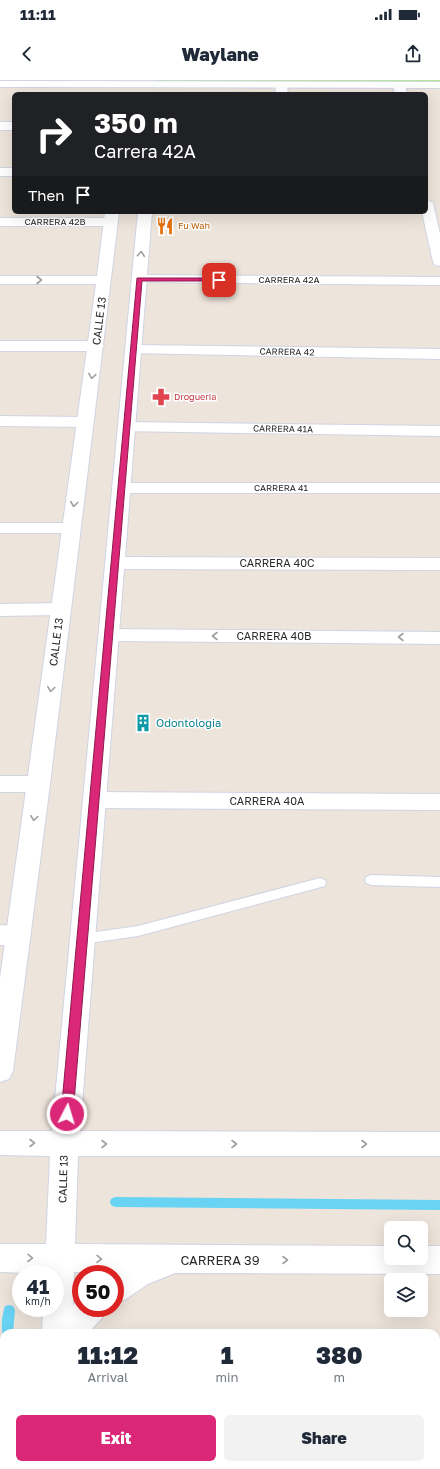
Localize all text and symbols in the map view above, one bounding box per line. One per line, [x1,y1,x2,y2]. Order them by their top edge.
text: 11:11 [20,5,56,23]
icon: back [16,43,38,65]
text: Waylane [181,43,259,65]
icon: share [402,43,424,65]
text: 350 m [94,106,178,139]
icon: right [28,108,80,160]
text: Carrera 42A [94,140,196,162]
icon: arrive [72,184,94,206]
text: Then [28,186,64,204]
street label: CARRERA 42B [25,216,85,227]
restaurant icon: Fu Wah [155,216,175,236]
place label: Fu Wah [178,220,210,231]
one-way arrow [137,251,146,257]
pin [202,263,236,297]
icon: arrive [208,269,230,291]
street label: CARRERA 42A [259,274,319,285]
one-way arrow [36,276,42,284]
street label: CALLE 13 [89,296,108,346]
street label: CARRERA 42 [260,346,315,357]
one-way arrow [88,373,97,379]
pharmacy icon: Drogueria [151,387,171,407]
place label: Drogueria [174,391,216,402]
street label: CARRERA 41A [253,422,313,435]
street label: CARRERA 41 [254,482,309,493]
one-way arrow [70,501,79,508]
street label: CARRERA 40C [240,556,314,569]
street label: CALLE 13 [46,617,65,667]
street label: CARRERA 40B [237,629,311,642]
one-way arrow [212,632,218,640]
one-way arrow [398,633,404,642]
one-way arrow [47,686,56,692]
building icon: Odontologia [133,713,153,733]
place label: Odontologia [156,716,221,729]
street label: CARRERA 40A [230,794,305,807]
one-way arrow [30,815,39,821]
position arrow [46,1093,88,1135]
one-way arrow [29,1139,35,1147]
one-way arrow [101,1140,107,1148]
one-way arrow [231,1140,237,1148]
one-way arrow [361,1140,367,1148]
street label: CALLE 13 [55,1155,70,1203]
map controls [384,1221,428,1317]
button: search [384,1221,428,1265]
street label: CARRERA 39 [180,1252,260,1268]
one-way arrow [27,1254,33,1262]
one-way arrow [96,1255,102,1263]
one-way arrow [282,1256,288,1264]
speed limit sign: 50 [72,1265,124,1317]
button: layers [384,1273,428,1317]
text: 41 [27,1274,49,1298]
text: km/h [25,1295,51,1307]
text: 11:12 [77,1340,138,1369]
text: 1 [221,1340,233,1369]
text: 380 [316,1340,363,1369]
text: Arrival [87,1369,128,1385]
text: min [216,1369,239,1385]
text: m [334,1369,345,1385]
button: Exit [16,1415,216,1461]
button: Share [224,1415,424,1461]

